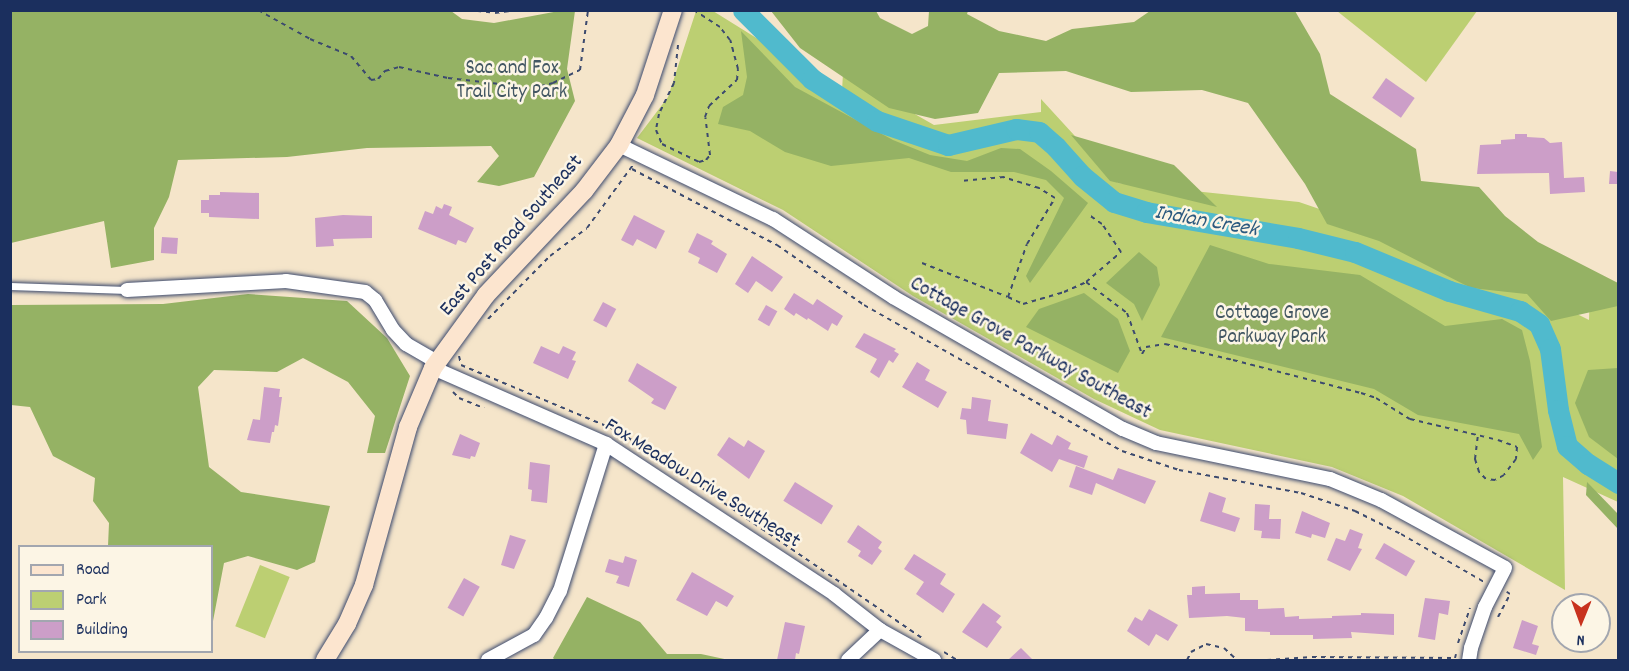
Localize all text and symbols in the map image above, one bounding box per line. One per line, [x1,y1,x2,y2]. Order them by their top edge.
park label: Sac and Fox Trail City Park [457,56,567,106]
street label: East Post Road Southeast [435,150,589,322]
water label: Indian Creek [1152,200,1260,244]
street label: Cottage Grove Parkway Southeast [905,272,1155,426]
park label: Cottage Grove Parkway Park [1215,301,1329,351]
street label: Fox Meadow Drive Southeast [599,413,805,555]
legend [18,545,213,653]
text: Road [76,558,110,583]
text: Park [76,588,107,613]
north arrow [1551,593,1611,653]
text: Building [76,618,128,643]
text: N [1577,628,1585,651]

